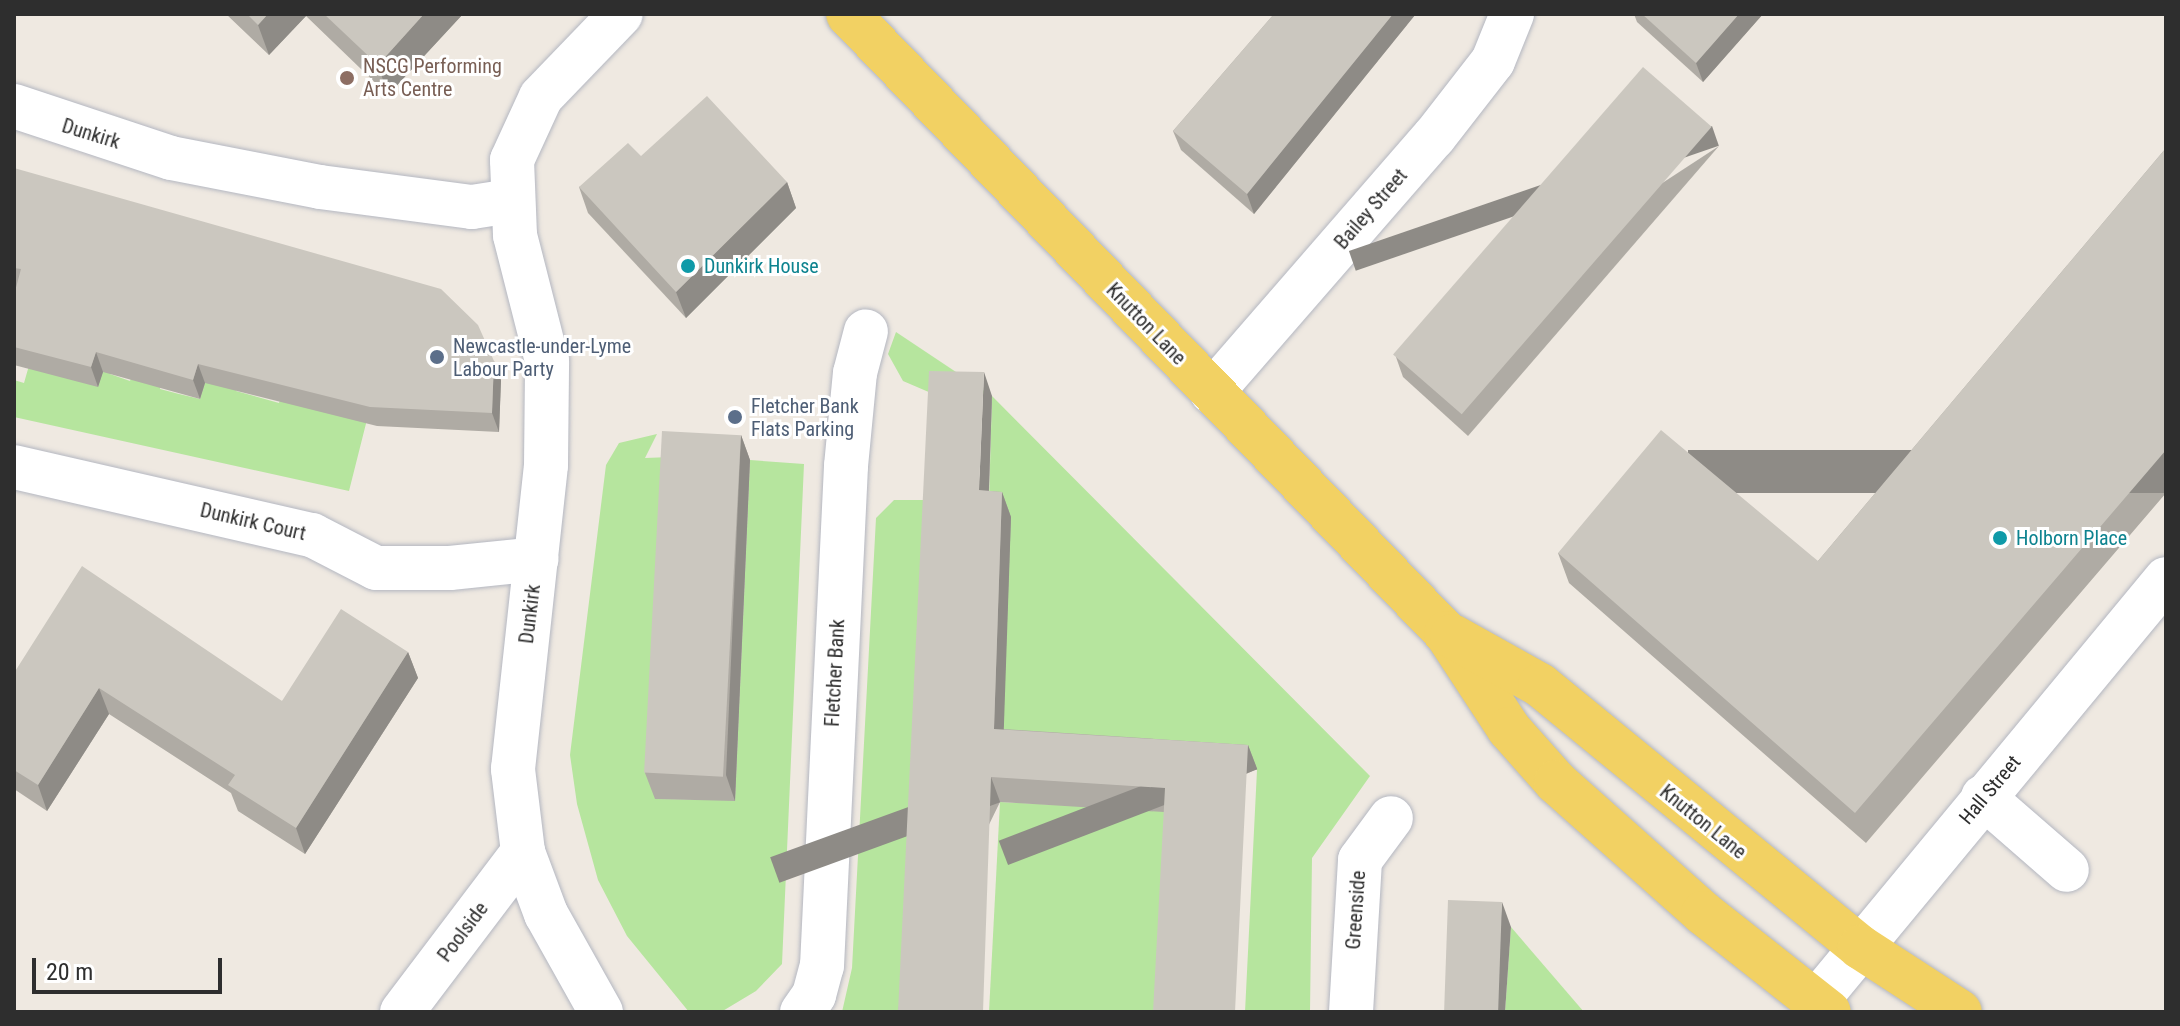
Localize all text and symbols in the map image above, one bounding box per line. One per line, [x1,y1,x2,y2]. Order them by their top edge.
place label: NSCG Performing Arts Centre [363,54,502,101]
marker: NSCG Performing Arts Centre [338,69,356,87]
street label: Dunkirk [59,114,123,154]
street label: Bailey Street [1330,164,1412,254]
place label: Dunkirk House [704,254,819,278]
marker: Dunkirk House [679,257,697,275]
street label: Knutton Lane [1101,278,1191,370]
place label: Newcastle-under-Lyme Labour Party [453,334,631,381]
marker: Newcastle-under-Lyme Labour Party [428,348,446,366]
place label: Fletcher Bank Flats Parking [751,394,859,441]
marker: Fletcher Bank Flats Parking [726,408,744,426]
street label: Dunkirk Court [198,498,308,546]
place label: Holborn Place [2016,526,2127,550]
marker: Holborn Place [1991,529,2009,547]
street label: Dunkirk [514,583,546,645]
street label: Fletcher Bank [820,619,850,727]
street label: Hall Street [1954,751,2026,829]
street label: Knutton Lane [1655,780,1751,864]
street label: Greenside [1341,870,1371,950]
street label: Poolside [433,897,493,967]
scale bar [36,942,226,992]
text: 20 m [46,958,93,986]

